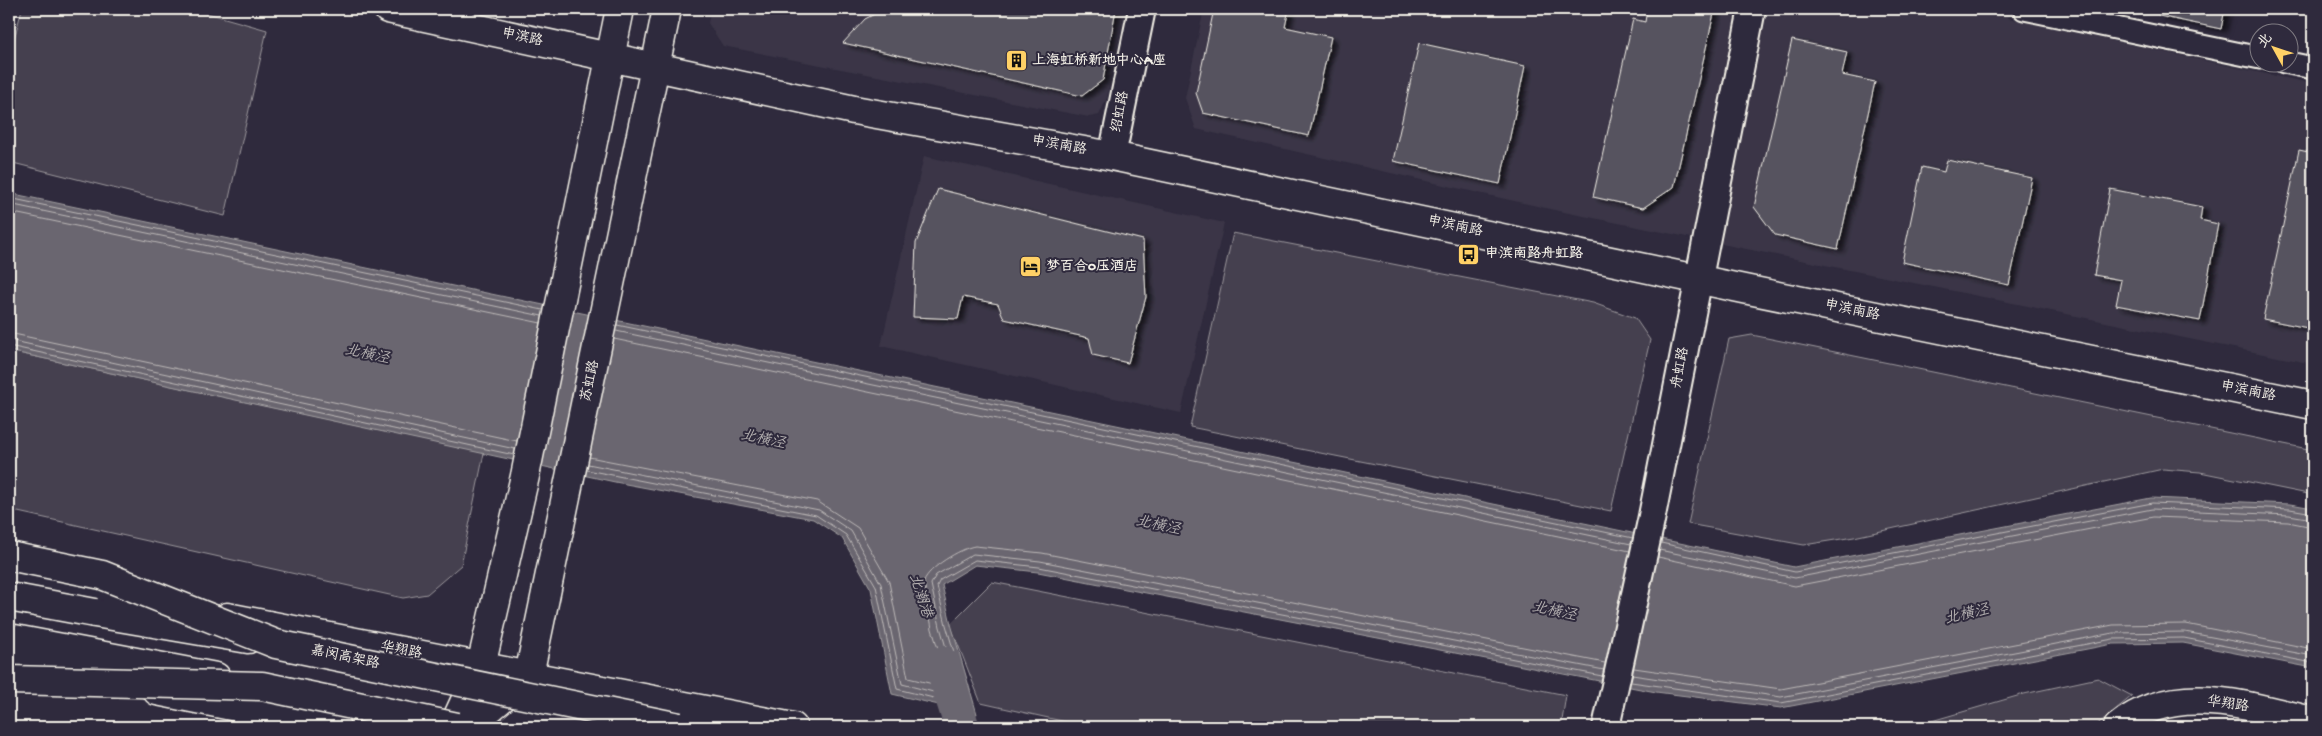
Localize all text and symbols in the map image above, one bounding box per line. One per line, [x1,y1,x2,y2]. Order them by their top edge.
north arrow [2250,22,2300,72]
street label: 申滨路 [500,24,545,51]
text: 北 [2255,30,2277,52]
building icon: 上海虹桥新地中心A座 [1004,49,1028,73]
place label: 上海虹桥新地中心A座 [1032,52,1166,70]
street label: 绍虹路 [1108,90,1133,134]
street label: 申滨南路 [1030,132,1088,159]
street label: 申滨南路 [1426,212,1484,241]
bus stop icon: 申滨南路舟虹路 [1457,242,1481,266]
place label: 申滨南路舟虹路 [1485,245,1583,263]
hotel icon: 梦百合0压酒店 [1018,255,1042,279]
place label: 梦百合0压酒店 [1046,258,1138,276]
street label: 申滨南路 [1823,296,1881,325]
water label: 北横泾 [343,341,392,369]
street label: 舟虹路 [1668,346,1693,390]
street label: 苏虹路 [577,358,604,403]
street label: 申滨南路 [2219,377,2277,406]
water label: 北横泾 [739,426,788,454]
water label: 北横泾 [1134,512,1183,540]
water label: 北潮港 [904,572,937,622]
water label: 北横泾 [1530,598,1579,626]
water label: 北横泾 [1943,600,1992,629]
street label: 华翔路 [379,638,423,663]
street label: 嘉闵高架路 [309,641,381,674]
street label: 华翔路 [2206,693,2250,716]

